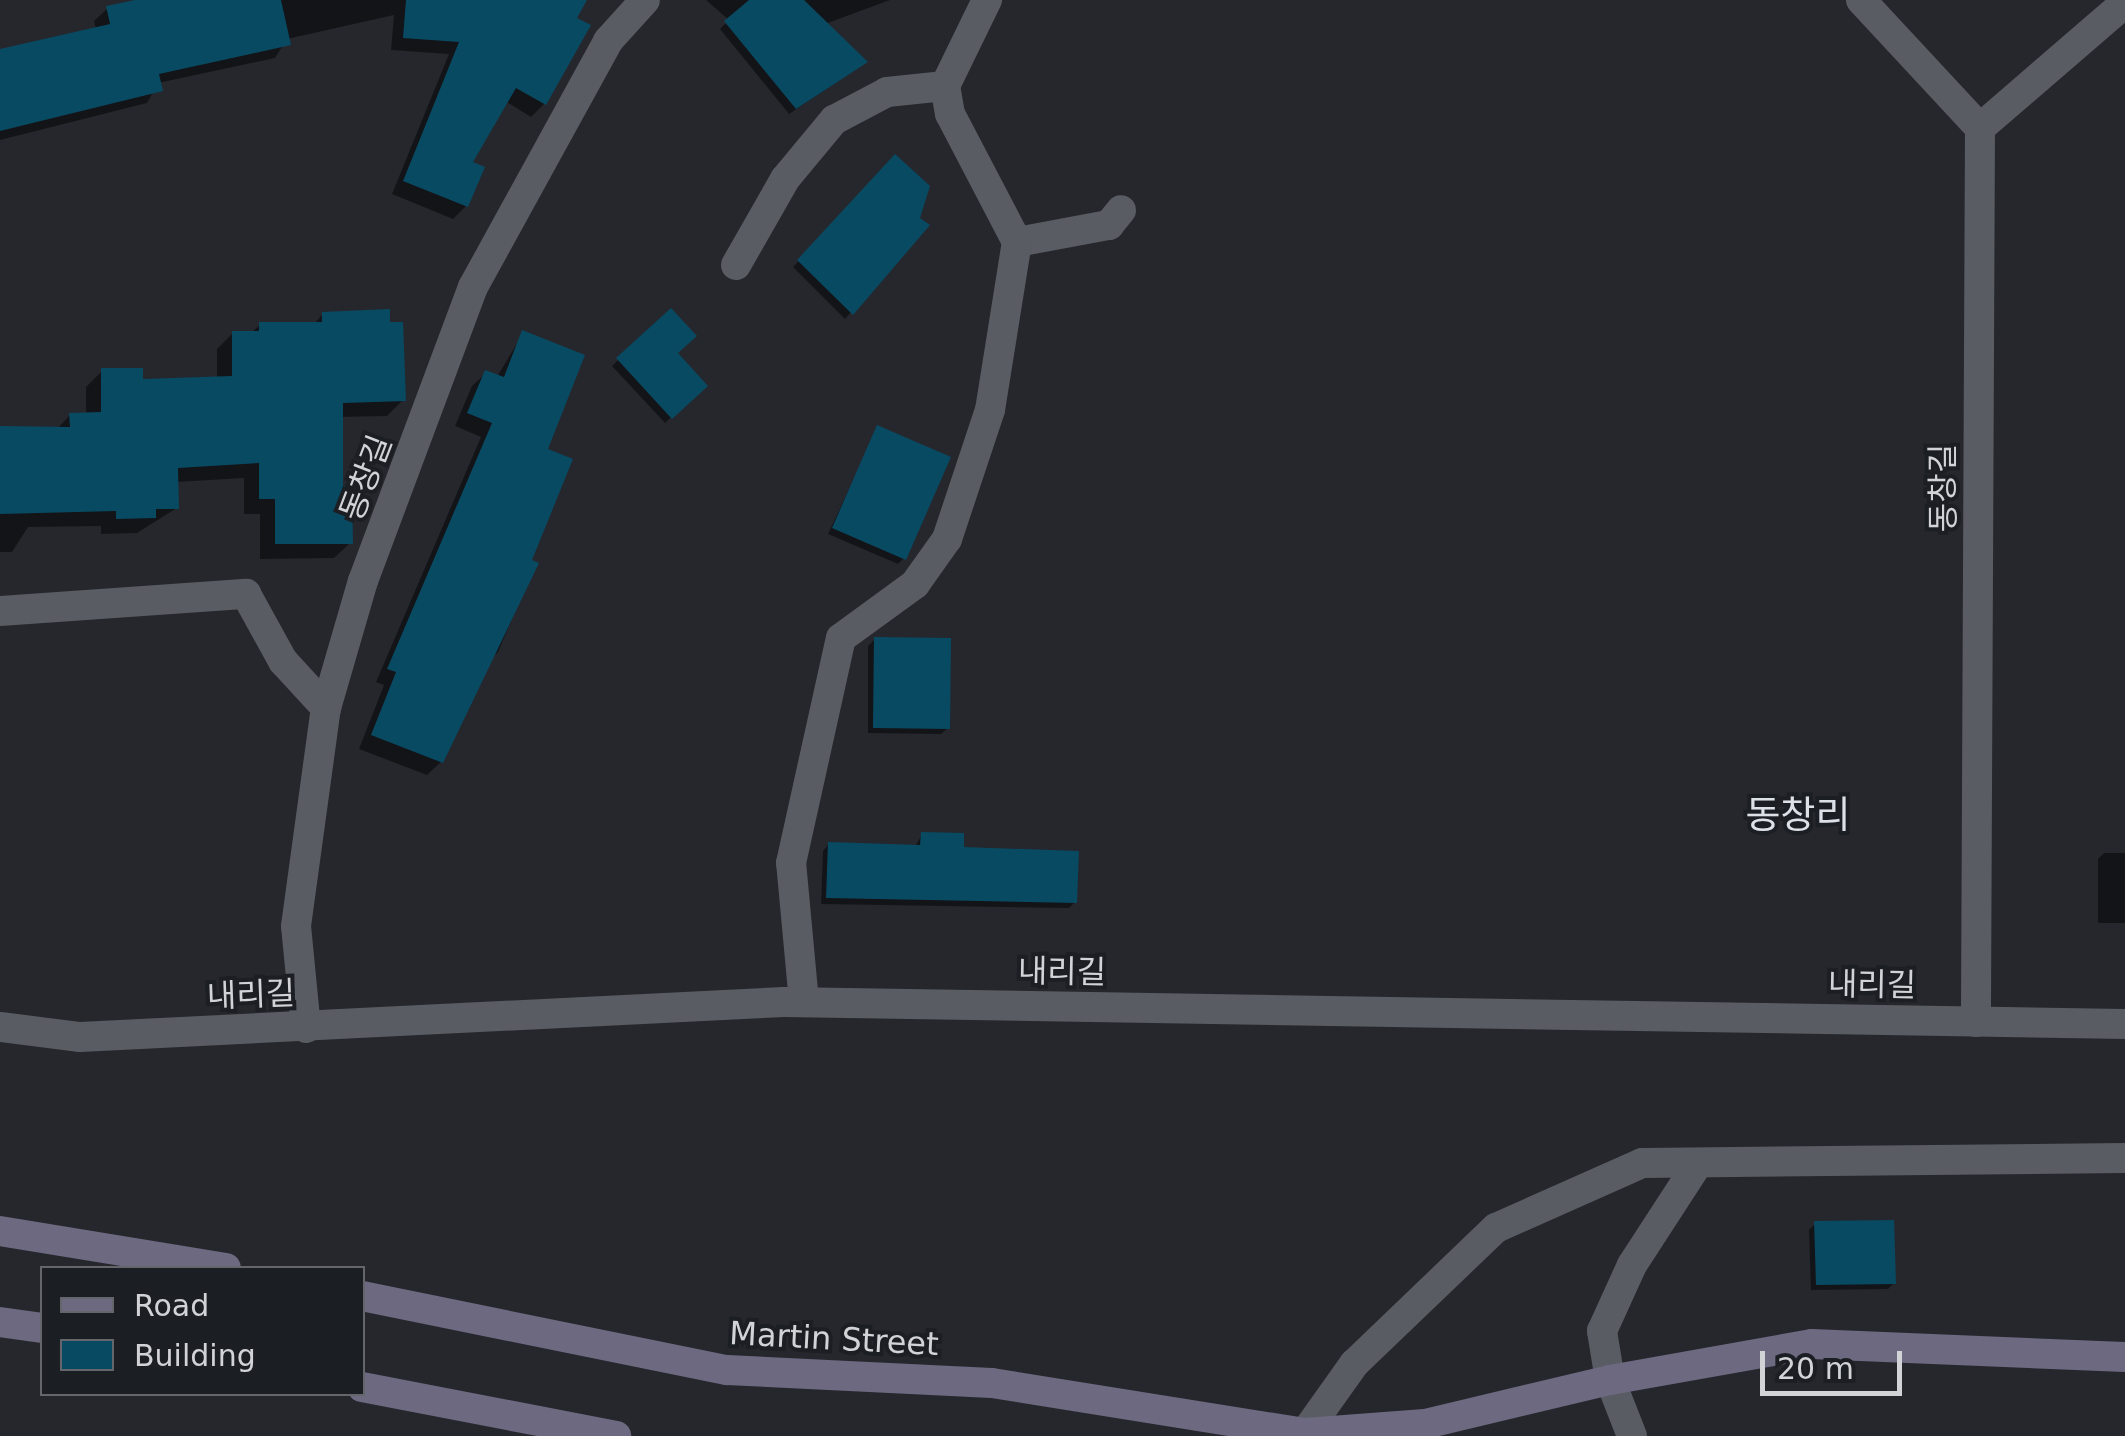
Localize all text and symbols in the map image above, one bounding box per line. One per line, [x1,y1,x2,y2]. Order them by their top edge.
street label: 동창길 [332,430,400,526]
street label: 동창길 [1924,444,1962,532]
district label: 동창리 [1746,793,1850,839]
street label: 내리길 [1018,952,1106,992]
street label: 내리길 [1828,965,1916,1005]
street label: 내리길 [206,974,296,1016]
legend [40,1266,365,1396]
text: Road [134,1288,209,1323]
street label: Martin Street [728,1314,940,1364]
scale bar [1765,1331,1908,1393]
text: Building [134,1338,256,1373]
text: 20 m [1777,1351,1854,1386]

